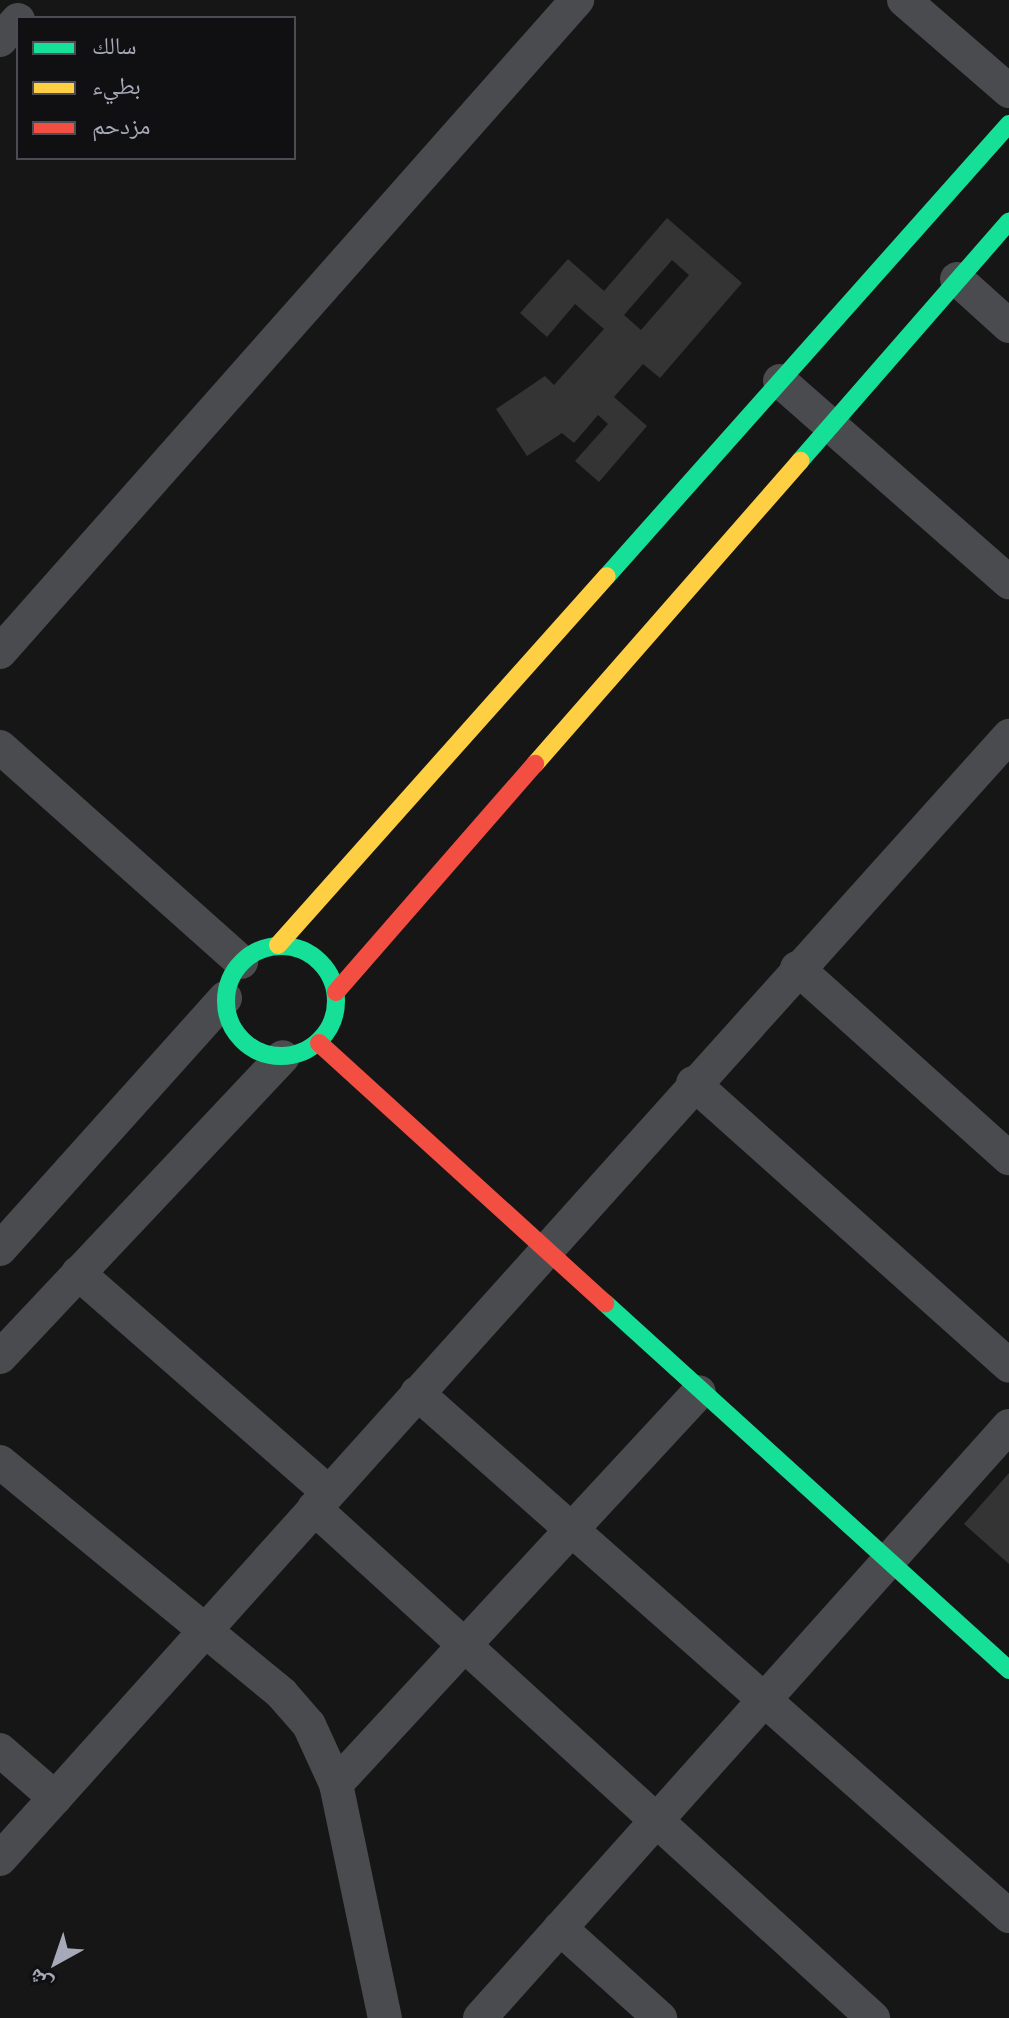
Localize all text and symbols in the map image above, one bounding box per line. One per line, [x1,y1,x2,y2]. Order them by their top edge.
legend [16,16,296,160]
text: سالك [92,32,137,60]
text: بطيء [92,72,141,100]
text: مزدحم [92,112,151,140]
north arrow [16,1922,96,2002]
text: ش [23,1964,57,1998]

